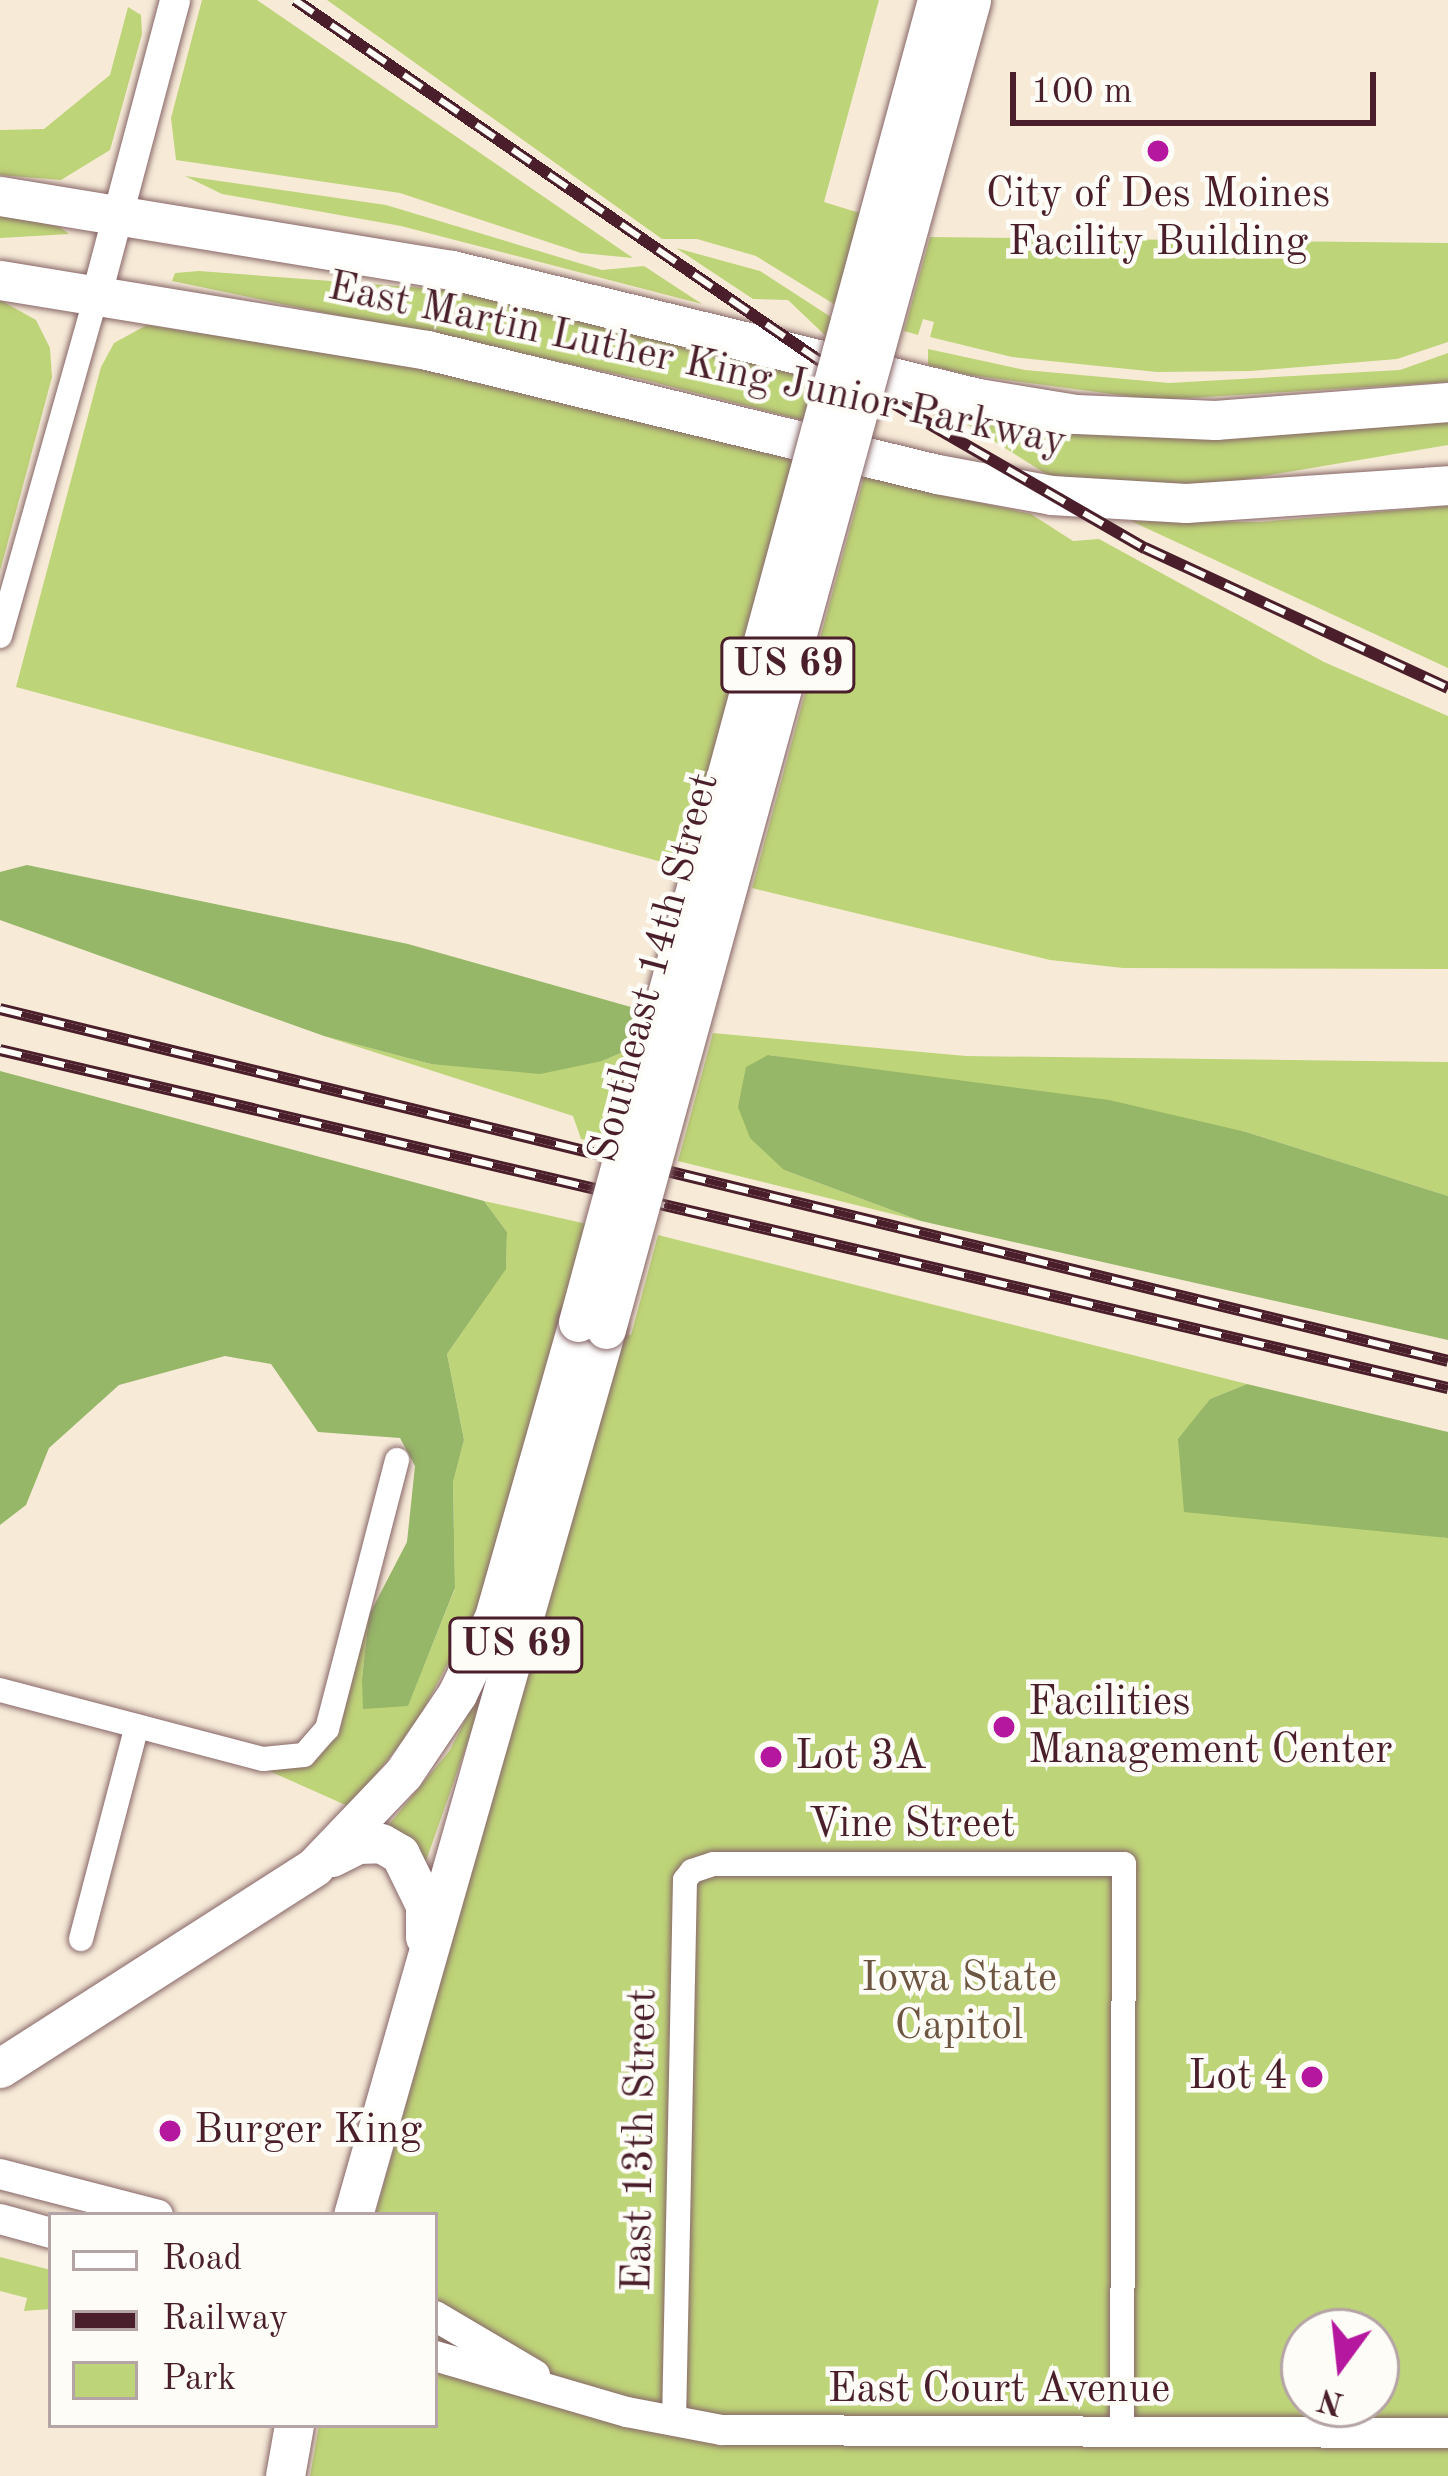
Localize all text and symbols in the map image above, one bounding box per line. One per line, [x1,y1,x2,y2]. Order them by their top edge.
scale bar [1016,48,1382,122]
text: 100 m [1031,75,1132,111]
marker: City of Des Moines Facility Building [1145,138,1171,164]
place label: City of Des Moines Facility Building [986,170,1330,268]
street label: East Martin Luther King Junior Parkway [323,262,1071,468]
road number: US 69 [719,632,857,698]
street label: Southeast 14th Street [579,768,731,1168]
road number: US 69 [447,1612,585,1678]
place label: Facilities Management Center [1028,1678,1393,1776]
marker: Facilities Management Center [991,1714,1017,1740]
place label: Lot 3A [795,1732,927,1782]
marker: Lot 3A [758,1744,784,1770]
street label: Vine Street [809,1800,1015,1850]
park label: Iowa State Capitol [861,1954,1057,2052]
street label: East 13th Street [613,1988,669,2292]
place label: Lot 4 [1188,2052,1288,2102]
marker: Lot 4 [1299,2064,1325,2090]
place label: Burger King [194,2106,422,2156]
marker: Burger King [157,2118,183,2144]
legend [48,2212,438,2428]
text: Road [162,2242,242,2278]
text: Railway [162,2302,288,2338]
north arrow [1280,2308,1400,2428]
text: Park [162,2362,236,2398]
street label: East Court Avenue [828,2365,1170,2415]
text: N [1315,2381,1348,2420]

